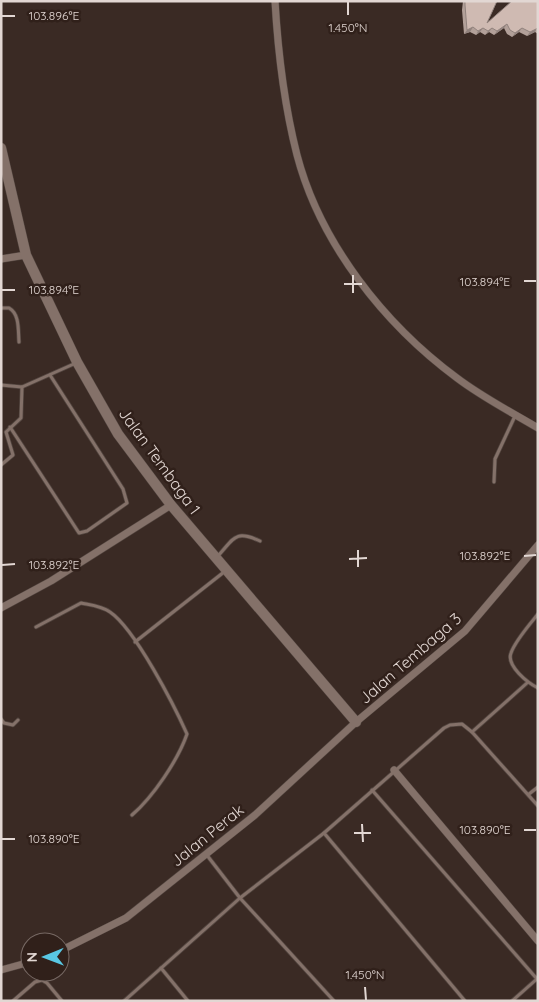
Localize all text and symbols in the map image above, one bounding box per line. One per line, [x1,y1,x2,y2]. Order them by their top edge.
text: 103.896°E [29,8,79,23]
text: 1.450°N [328,20,368,35]
text: 103.894°E [460,274,510,289]
text: 103.894°E [29,282,79,297]
street label: Jalan Tembaga 1 [115,404,205,518]
text: 103.892°E [460,548,511,563]
text: 103.892°E [29,557,80,572]
street label: Jalan Tembaga 3 [355,608,465,708]
street label: Jalan Perak [166,799,248,871]
text: 103.890°E [459,822,511,837]
text: 103.890°E [28,831,80,846]
north arrow [20,932,70,982]
text: N [23,952,41,963]
text: 1.450°N [345,967,385,982]

